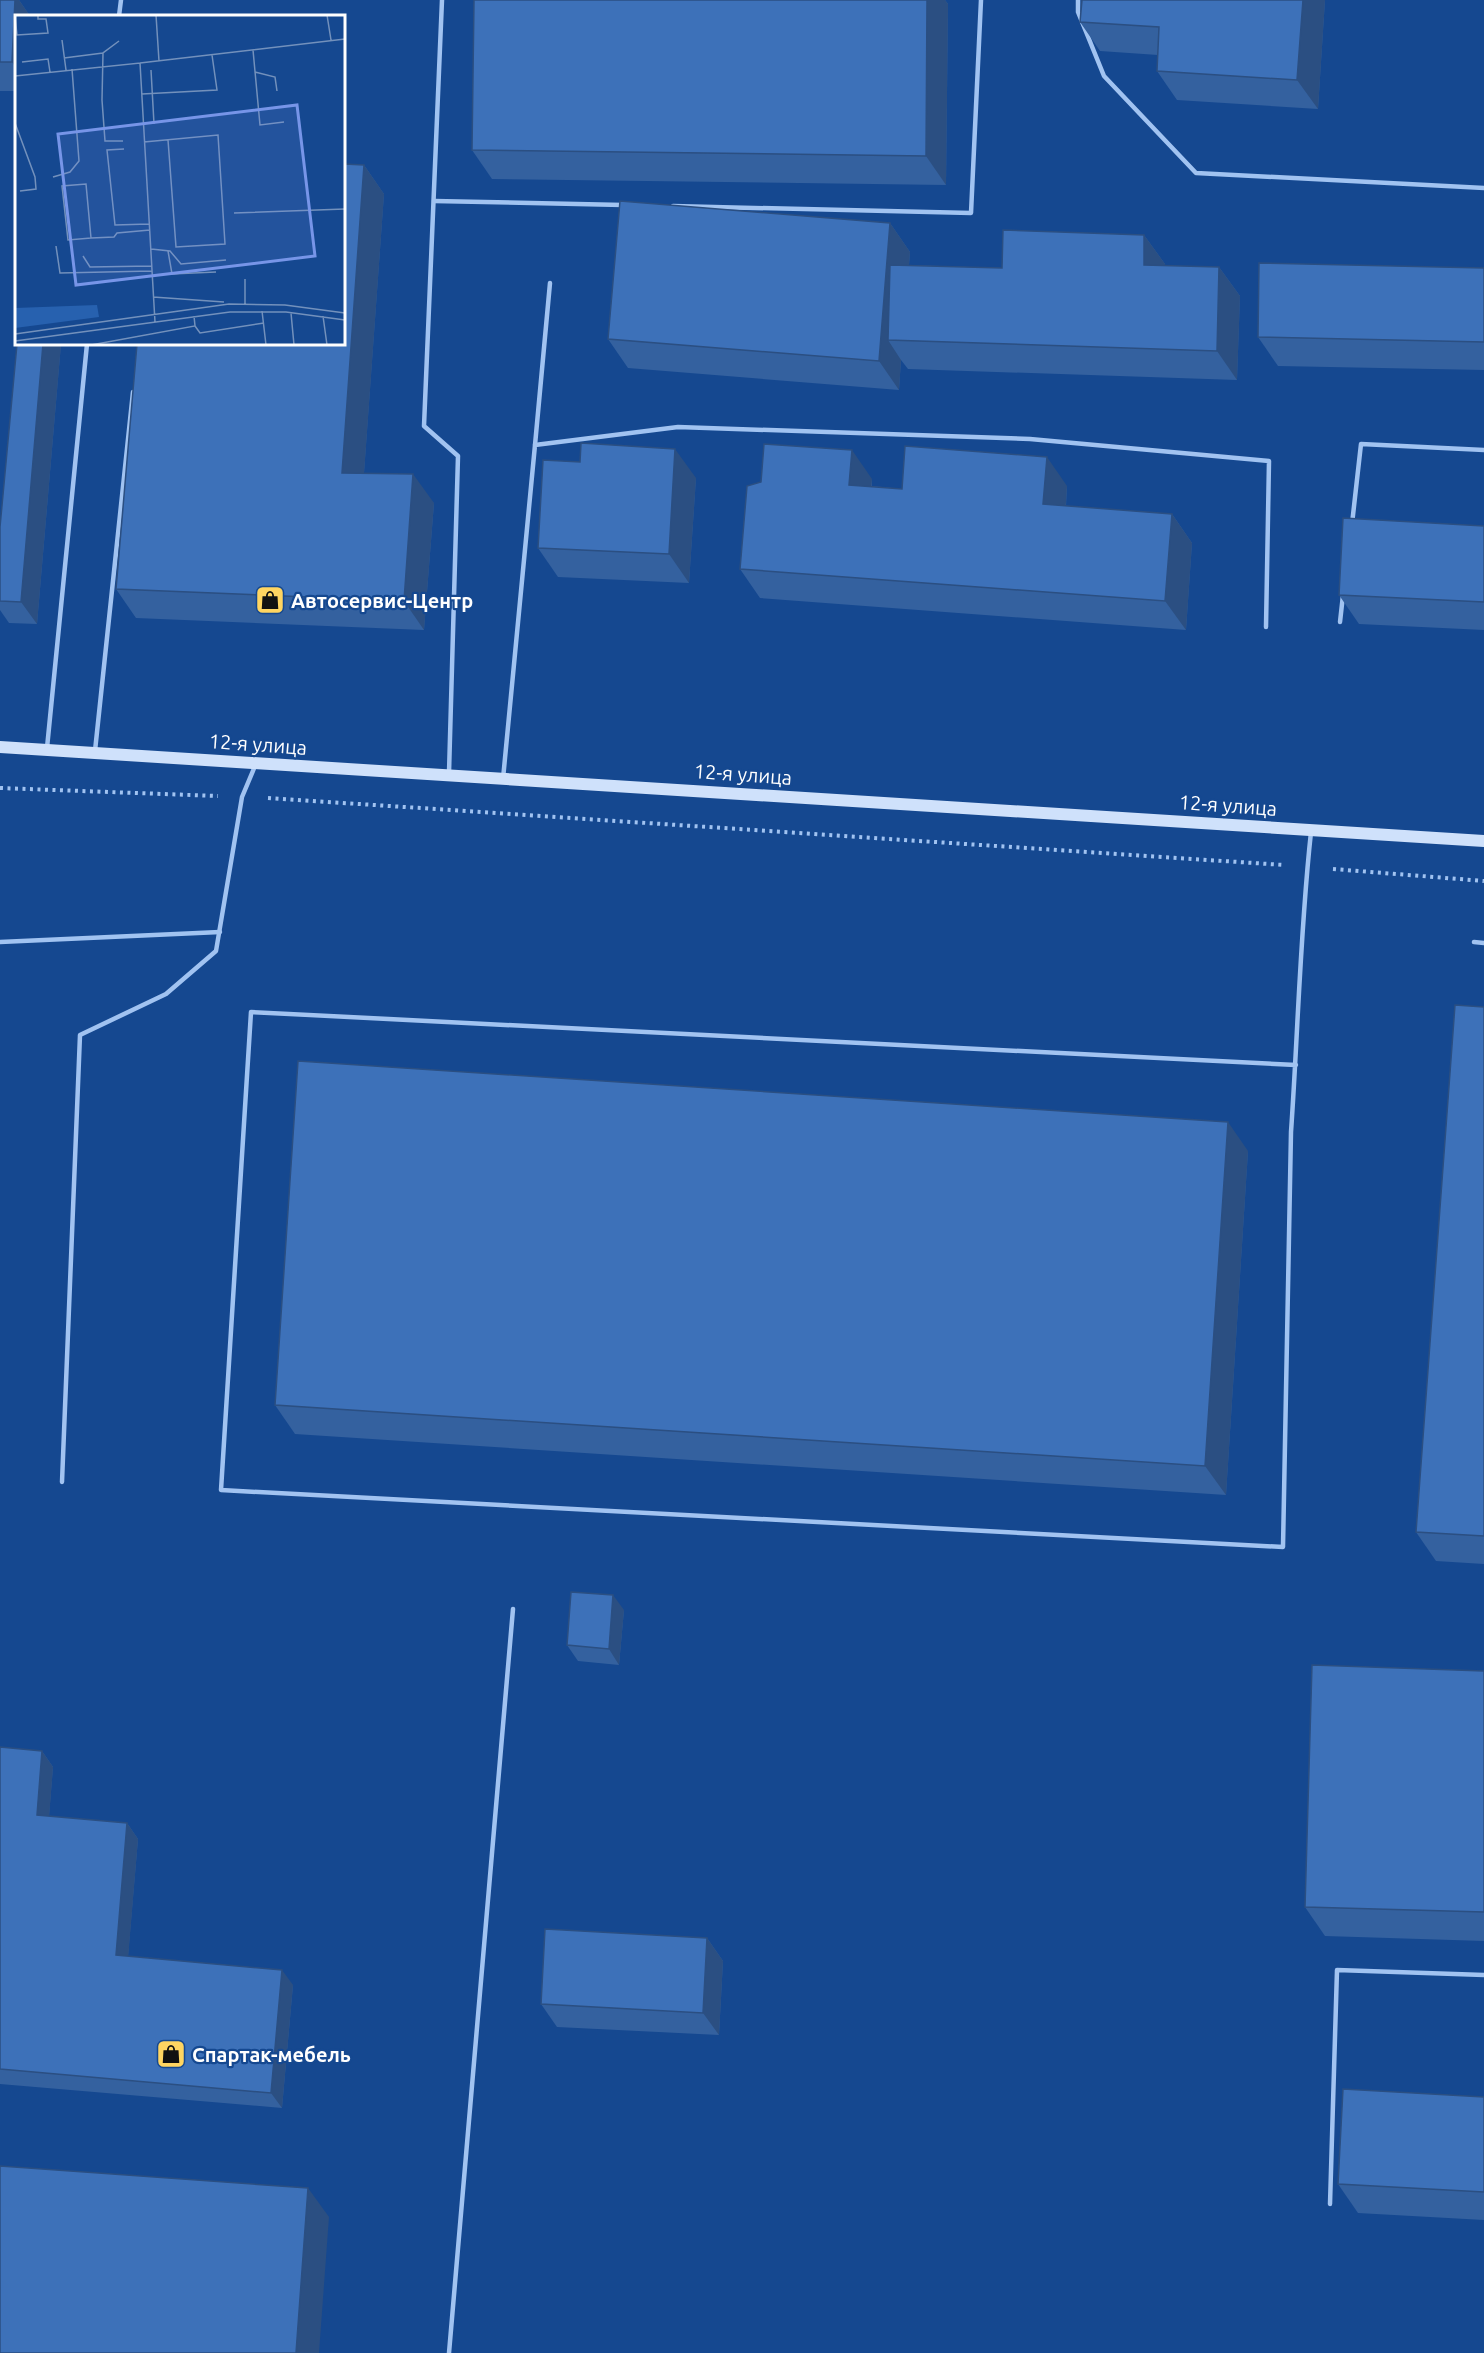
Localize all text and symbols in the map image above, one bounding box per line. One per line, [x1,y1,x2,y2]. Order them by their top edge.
inset map [15,15,345,345]
shop icon: Автосервис-Центр [254,584,286,616]
place label: Автосервис-Центр [291,589,473,612]
street label: 12-я улица [208,729,308,759]
street label: 12-я улица [693,759,793,789]
street label: 12-я улица [1178,790,1278,820]
shop icon: Спартак-мебель [155,2038,187,2070]
place label: Спартак-мебель [192,2043,351,2066]

